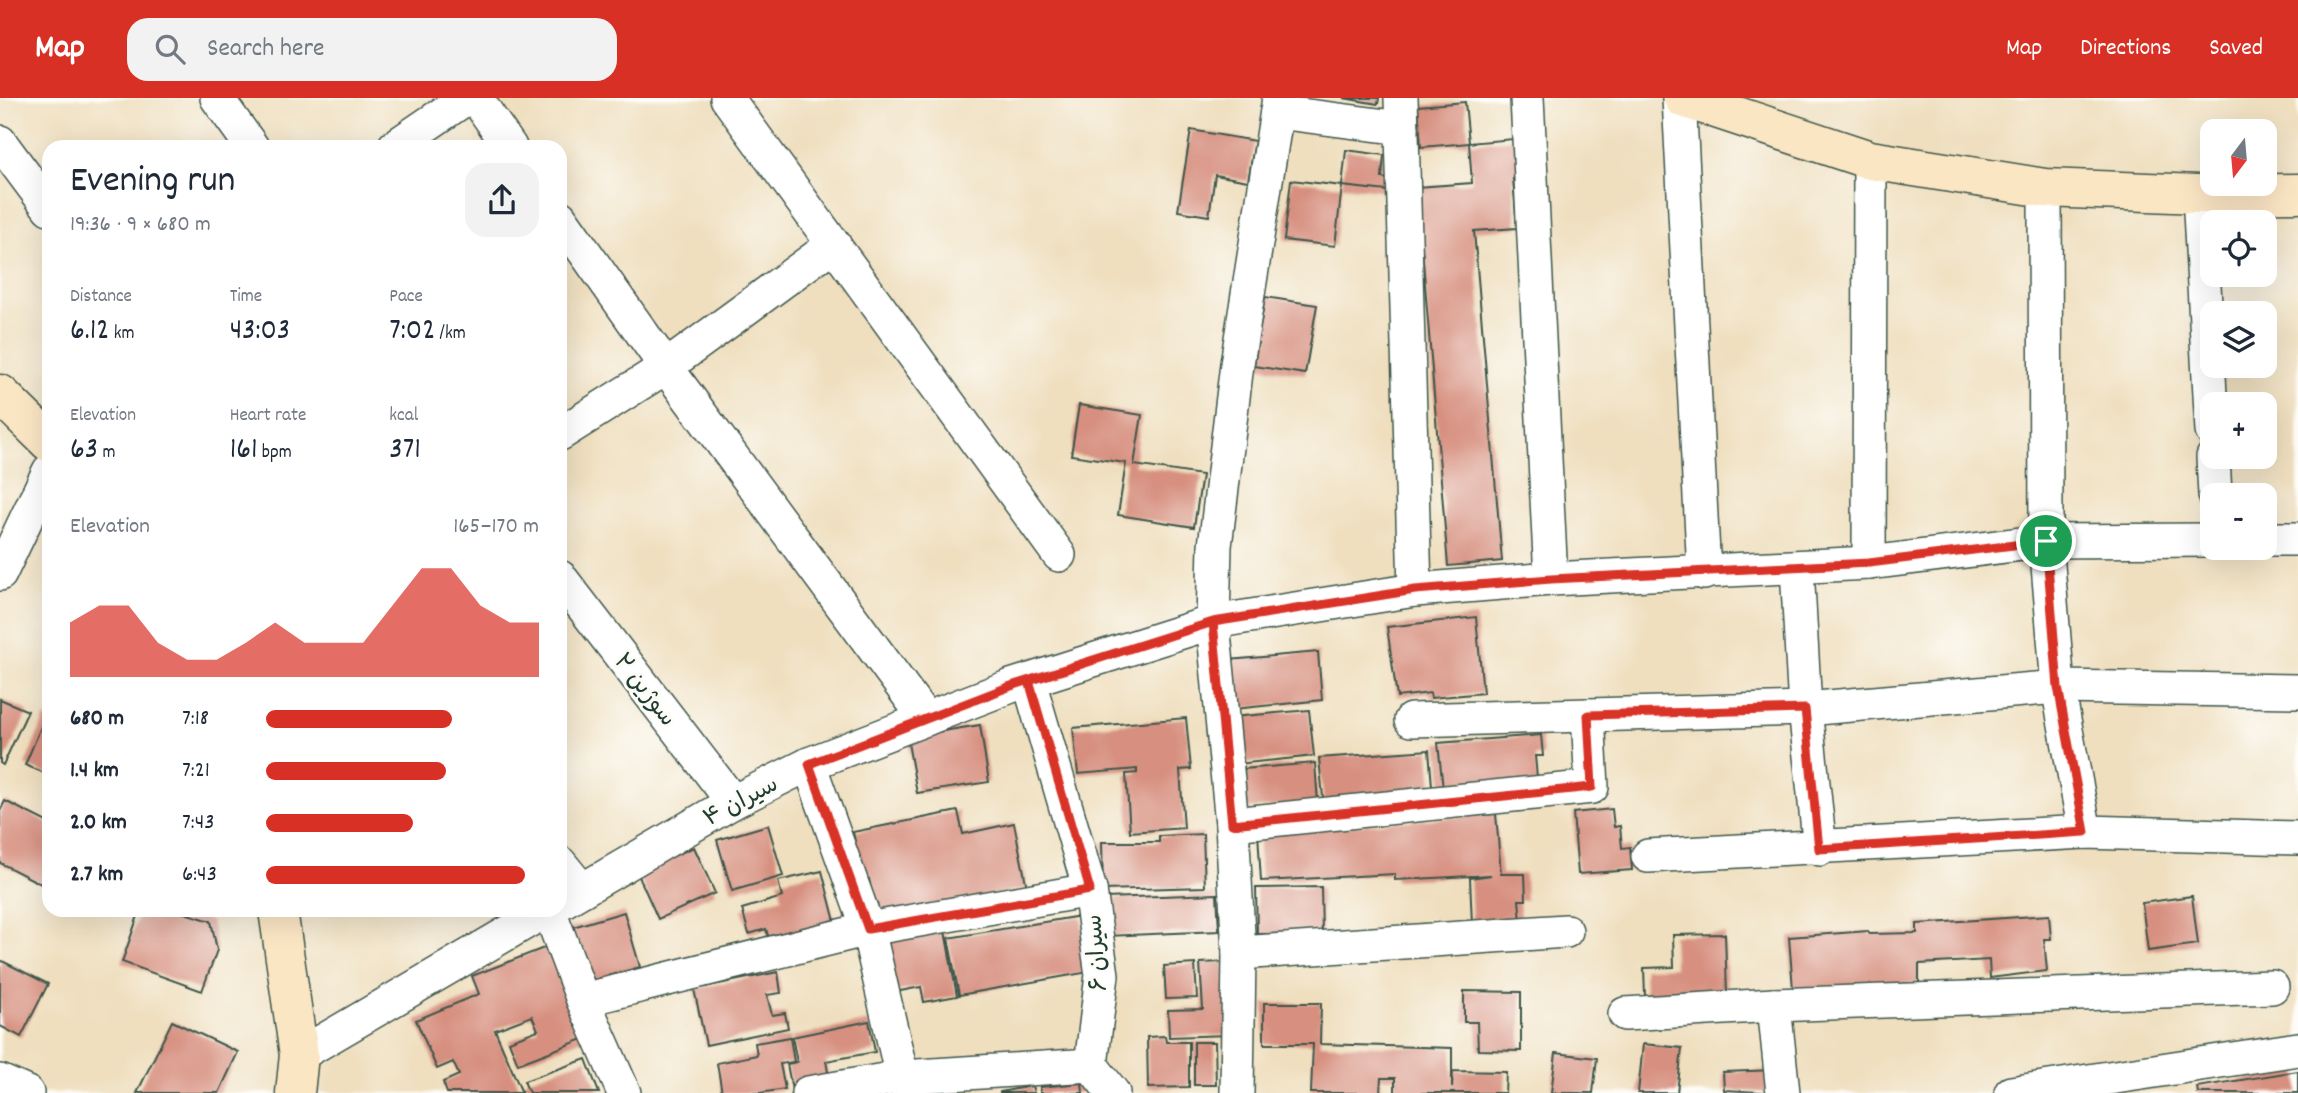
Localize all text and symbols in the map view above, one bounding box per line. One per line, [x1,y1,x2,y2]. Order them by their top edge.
search box [127,18,617,81]
text: Map [35,26,85,73]
icon: search [151,30,189,68]
text: Search here [207,31,325,68]
text: Map [2006,32,2042,66]
text: Directions [2080,32,2171,66]
text: Saved [2209,32,2263,66]
north arrow [2200,119,2277,196]
map controls [2200,119,2277,560]
text: Evening run [70,155,235,210]
button: share [465,163,539,237]
text: 19:36 · 9 × 680 m [70,209,211,242]
button: locate [2200,210,2277,287]
text: Distance [70,284,132,311]
text: Time [230,284,262,311]
text: Pace [389,284,423,311]
button: layers [2200,301,2277,378]
text: 6.12 [70,311,109,354]
text: 43:03 [230,311,290,354]
text: 7:02 [389,311,435,354]
text: km [109,321,135,348]
text: /km [435,321,466,348]
button: + [2200,392,2277,469]
text: Elevation [70,403,136,430]
text: Heart rate [230,403,306,430]
text: kcal [389,403,418,430]
text: 63 [70,430,98,473]
text: 161 [230,430,258,473]
text: 371 [389,430,421,473]
text: m [98,440,115,467]
text: bpm [258,440,292,467]
button: − [2200,483,2277,560]
text: Elevation [70,511,150,544]
text: 165–170 m [453,511,539,544]
pin [2016,511,2076,571]
icon: arrive [2027,522,2065,560]
street label: سوژین ۲ [604,647,683,735]
text: 680 m [70,703,124,736]
text: 7:18 [182,703,209,736]
text: 1.4 km [70,755,119,788]
text: 7:21 [182,755,210,788]
street label: سیران ۴ [698,769,785,837]
text: 2.0 km [70,807,127,840]
text: 7:43 [182,807,214,840]
text: 2.7 km [70,859,123,892]
text: 6:43 [182,859,217,892]
street label: سیران ۶ [1078,913,1118,992]

